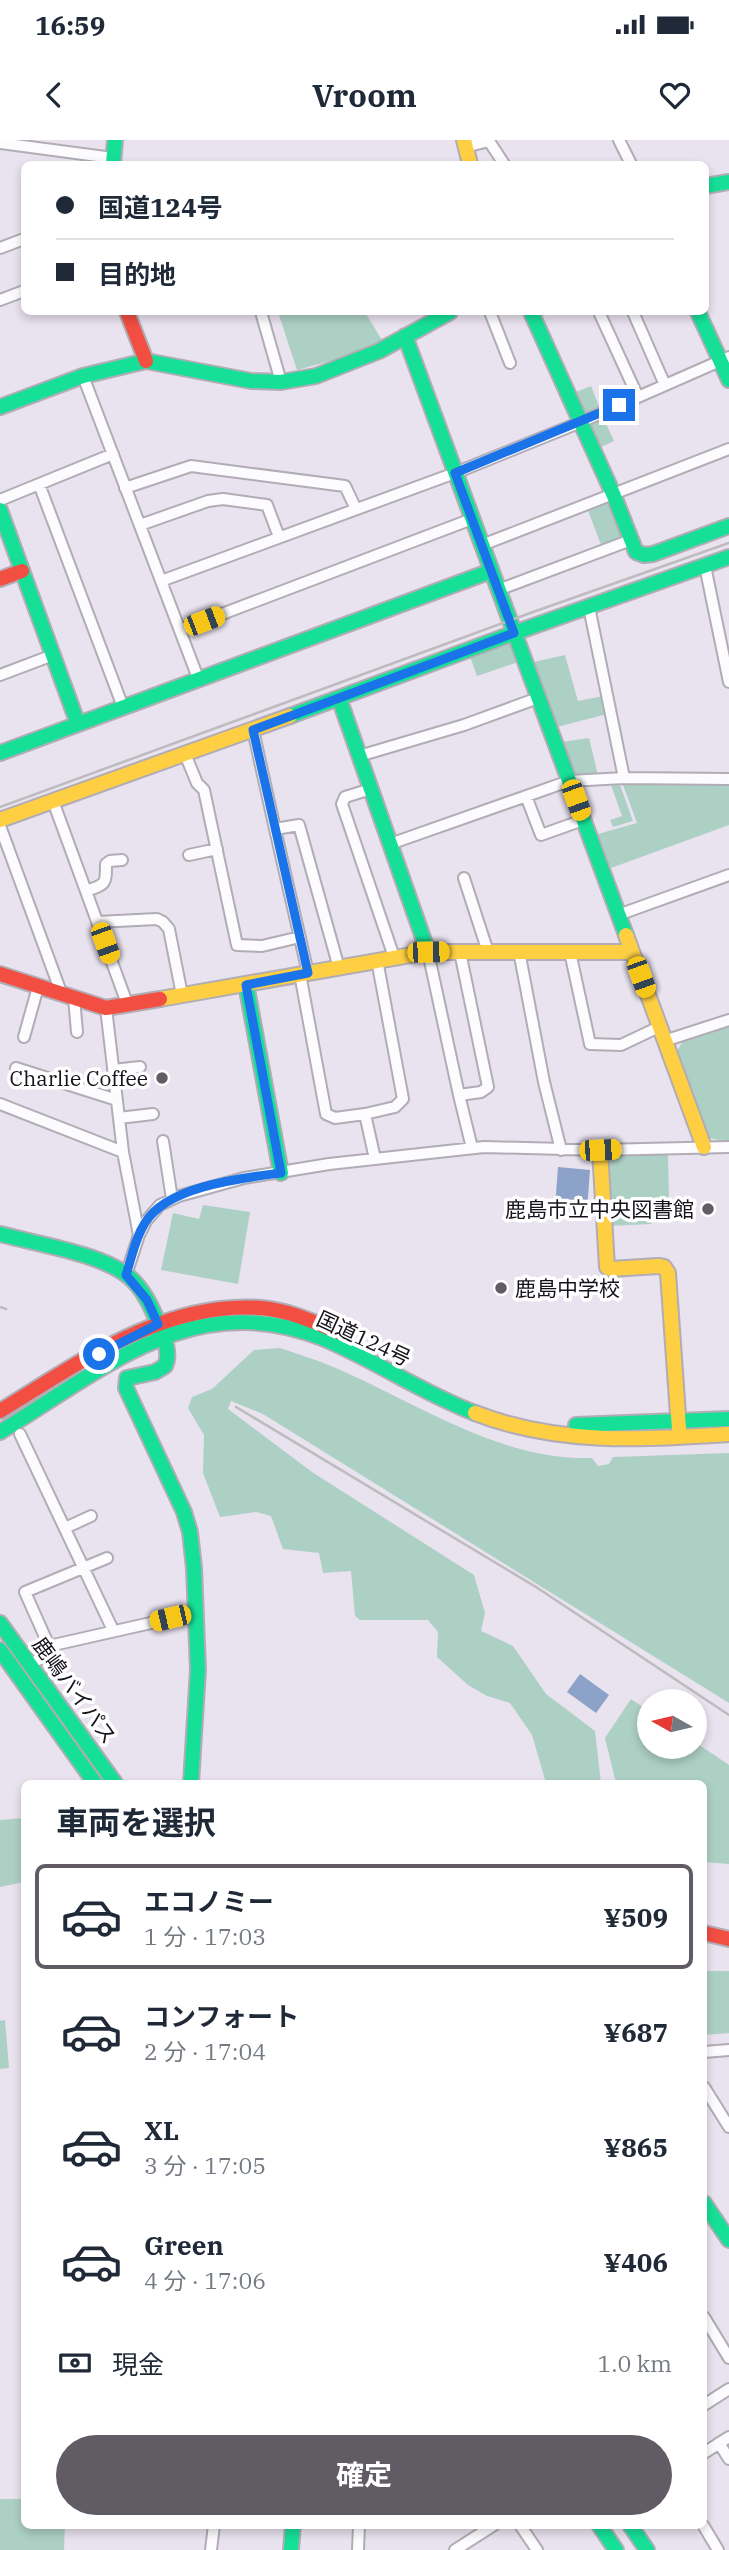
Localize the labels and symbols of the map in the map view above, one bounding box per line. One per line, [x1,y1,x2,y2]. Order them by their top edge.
route end [603,389,635,421]
car [181,604,228,638]
car [559,777,594,823]
car [88,920,123,966]
car [407,941,450,963]
car [624,954,659,1000]
place label: Charlie Coffee [10,1064,148,1092]
marker: Charlie Coffee [154,1070,170,1086]
car [579,1139,622,1161]
place label: 鹿島市立中央図書館 [505,1195,694,1223]
marker: 鹿島市立中央図書館 [700,1201,716,1217]
place label: 鹿島中学校 [515,1274,620,1302]
marker: 鹿島中学校 [493,1280,509,1296]
street label: 国道124号 [312,1304,416,1372]
route start [83,1338,115,1370]
car [148,1603,193,1633]
street label: 鹿嶋バイパス [27,1631,123,1749]
north arrow [637,1689,707,1759]

